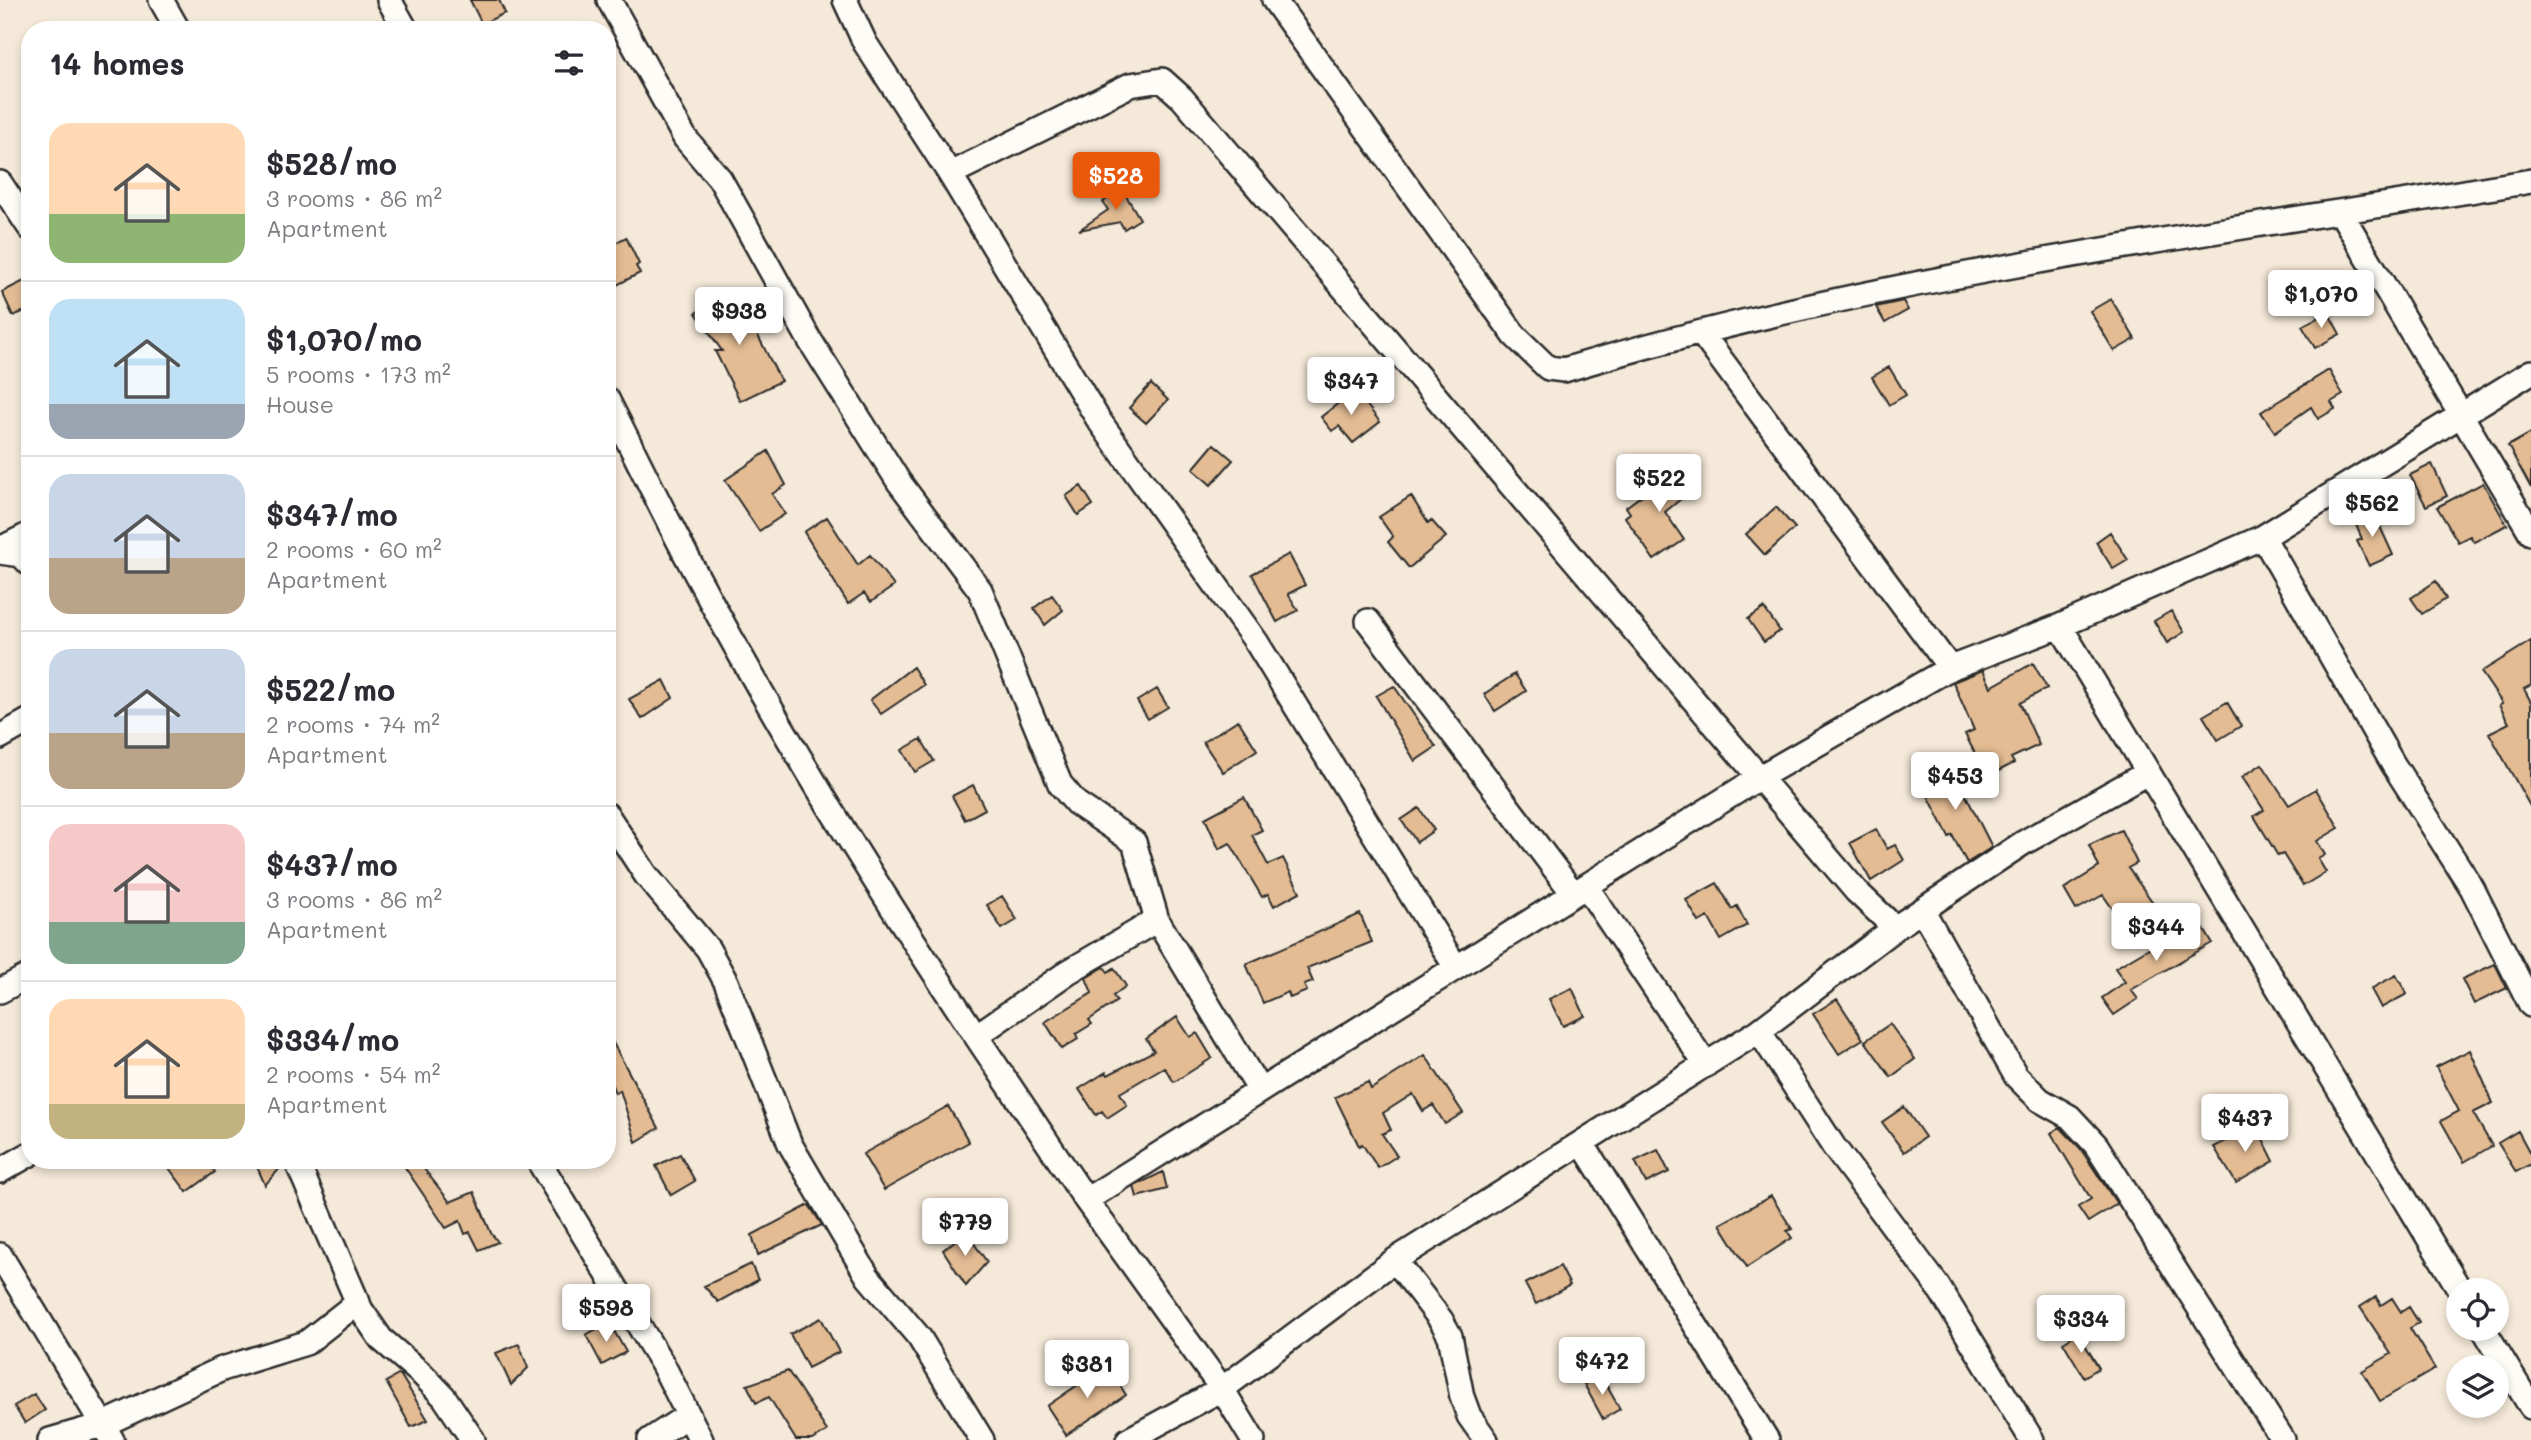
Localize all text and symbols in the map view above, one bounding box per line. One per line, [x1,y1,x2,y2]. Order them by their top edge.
text: 14 homes [49,43,185,83]
icon: filters [550,44,588,82]
text: $528/mo [266,143,397,183]
icon: home [105,151,189,235]
pin: $528 [1075,152,1157,212]
text: $528 [1089,160,1143,190]
text: 3 rooms · 86 m² [266,183,442,213]
text: Apartment [266,213,388,243]
pin: $1,070 [2264,270,2378,330]
text: $1,070 [2284,278,2358,308]
pin: $938 [698,288,780,347]
text: $938 [711,295,767,325]
text: $1,070/mo [266,319,422,359]
icon: home [105,327,189,411]
pin: $347 [1310,358,1392,417]
text: 5 rooms · 173 m² [266,359,451,389]
text: $347 [1323,365,1379,395]
text: House [266,389,334,419]
pin: $522 [1618,454,1700,514]
text: $522 [1632,462,1686,492]
pin: $562 [2331,480,2413,539]
text: $562 [2345,487,2399,517]
text: $347/mo [266,494,398,534]
icon: home [105,502,189,586]
text: 2 rooms · 60 m² [266,534,442,564]
text: Apartment [266,564,388,594]
text: $522/mo [266,669,395,709]
icon: home [105,677,189,761]
text: 2 rooms · 74 m² [266,709,440,739]
text: Apartment [266,739,388,769]
pin: $453 [1914,752,1996,812]
text: $453 [1927,760,1983,790]
text: $437/mo [266,844,398,884]
icon: home [105,852,189,936]
text: 3 rooms · 86 m² [266,884,442,914]
pin: $344 [2115,904,2197,963]
text: $344 [2127,911,2185,941]
text: Apartment [266,914,388,944]
text: $334/mo [266,1019,399,1059]
icon: home [105,1027,189,1111]
text: 2 rooms · 54 m² [266,1059,441,1089]
text: Apartment [266,1089,388,1119]
pin: $437 [2204,1094,2286,1154]
text: $437 [2217,1102,2273,1132]
pin: $779 [924,1198,1006,1258]
text: $779 [938,1206,992,1236]
map controls [2446,1278,2509,1418]
button: locate [2446,1278,2509,1341]
pin: $598 [565,1284,647,1344]
text: $598 [578,1292,634,1322]
pin: $334 [2040,1296,2122,1355]
text: $334 [2053,1303,2109,1333]
pin: $472 [1561,1338,1643,1397]
pin: $381 [1046,1340,1128,1400]
text: $472 [1575,1345,1629,1375]
text: $381 [1061,1348,1113,1378]
button: layers [2446,1355,2509,1418]

